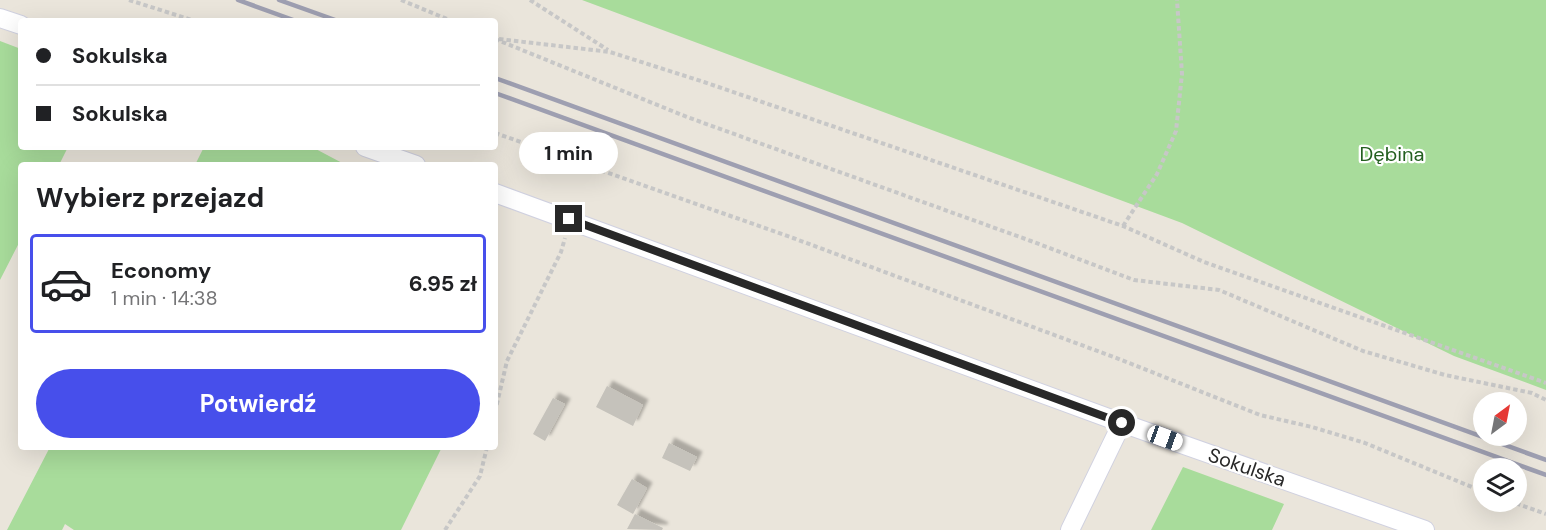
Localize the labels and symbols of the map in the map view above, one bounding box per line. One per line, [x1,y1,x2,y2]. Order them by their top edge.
callout: 1 min [520,132,618,174]
park label: Dębina [1360,141,1424,167]
route end [555,205,582,232]
north arrow [1473,392,1527,446]
route start [1108,409,1135,436]
car [1145,423,1185,453]
street label: Sokulska [1205,442,1289,492]

